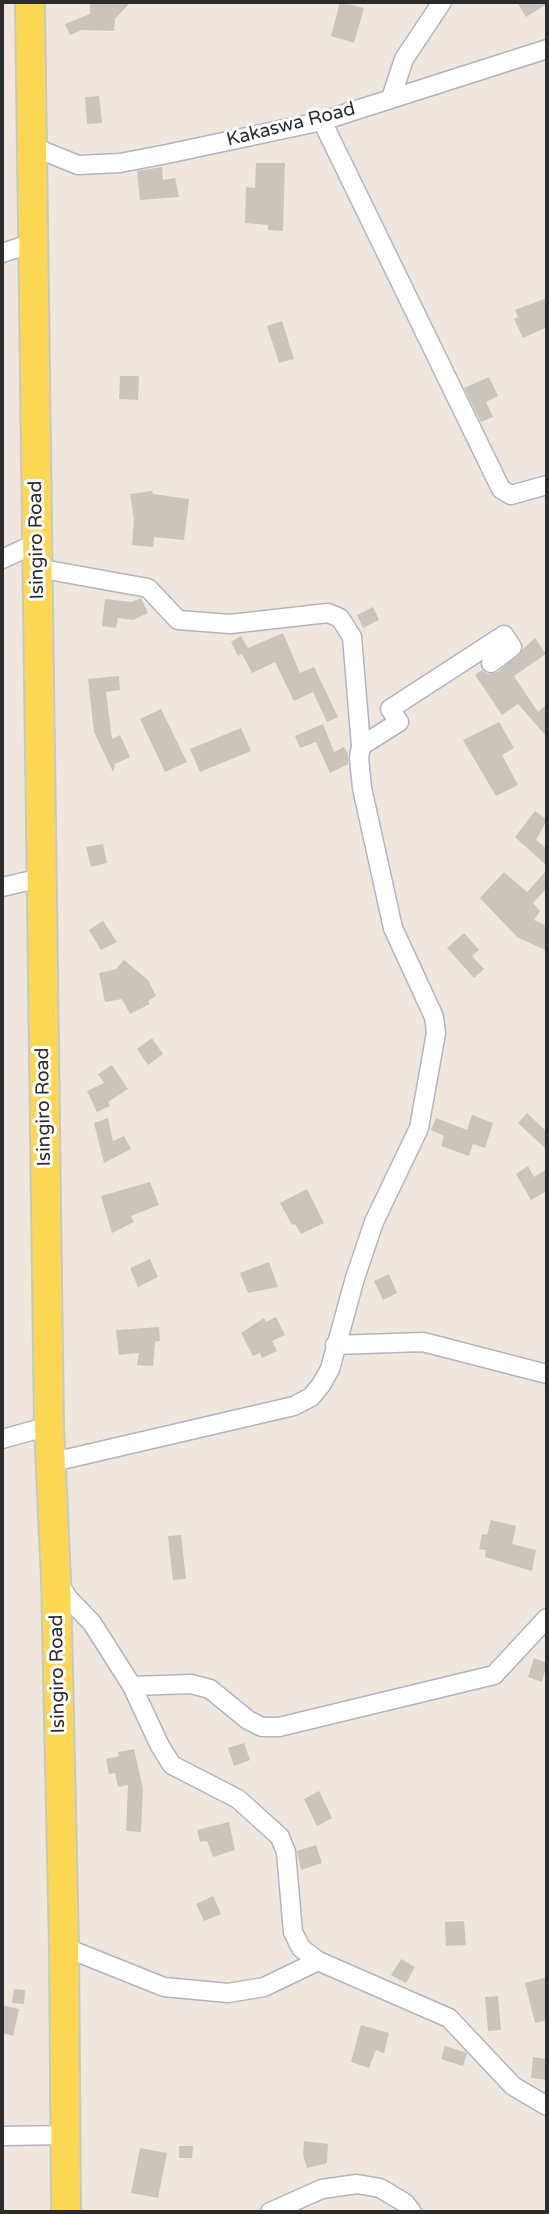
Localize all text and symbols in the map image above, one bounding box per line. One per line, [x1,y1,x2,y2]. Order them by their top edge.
street label: Kakaswa Road [224,98,358,152]
street label: Isingiro Road [25,481,49,599]
street label: Isingiro Road [32,1048,56,1166]
street label: Isingiro Road [46,1615,70,1733]

